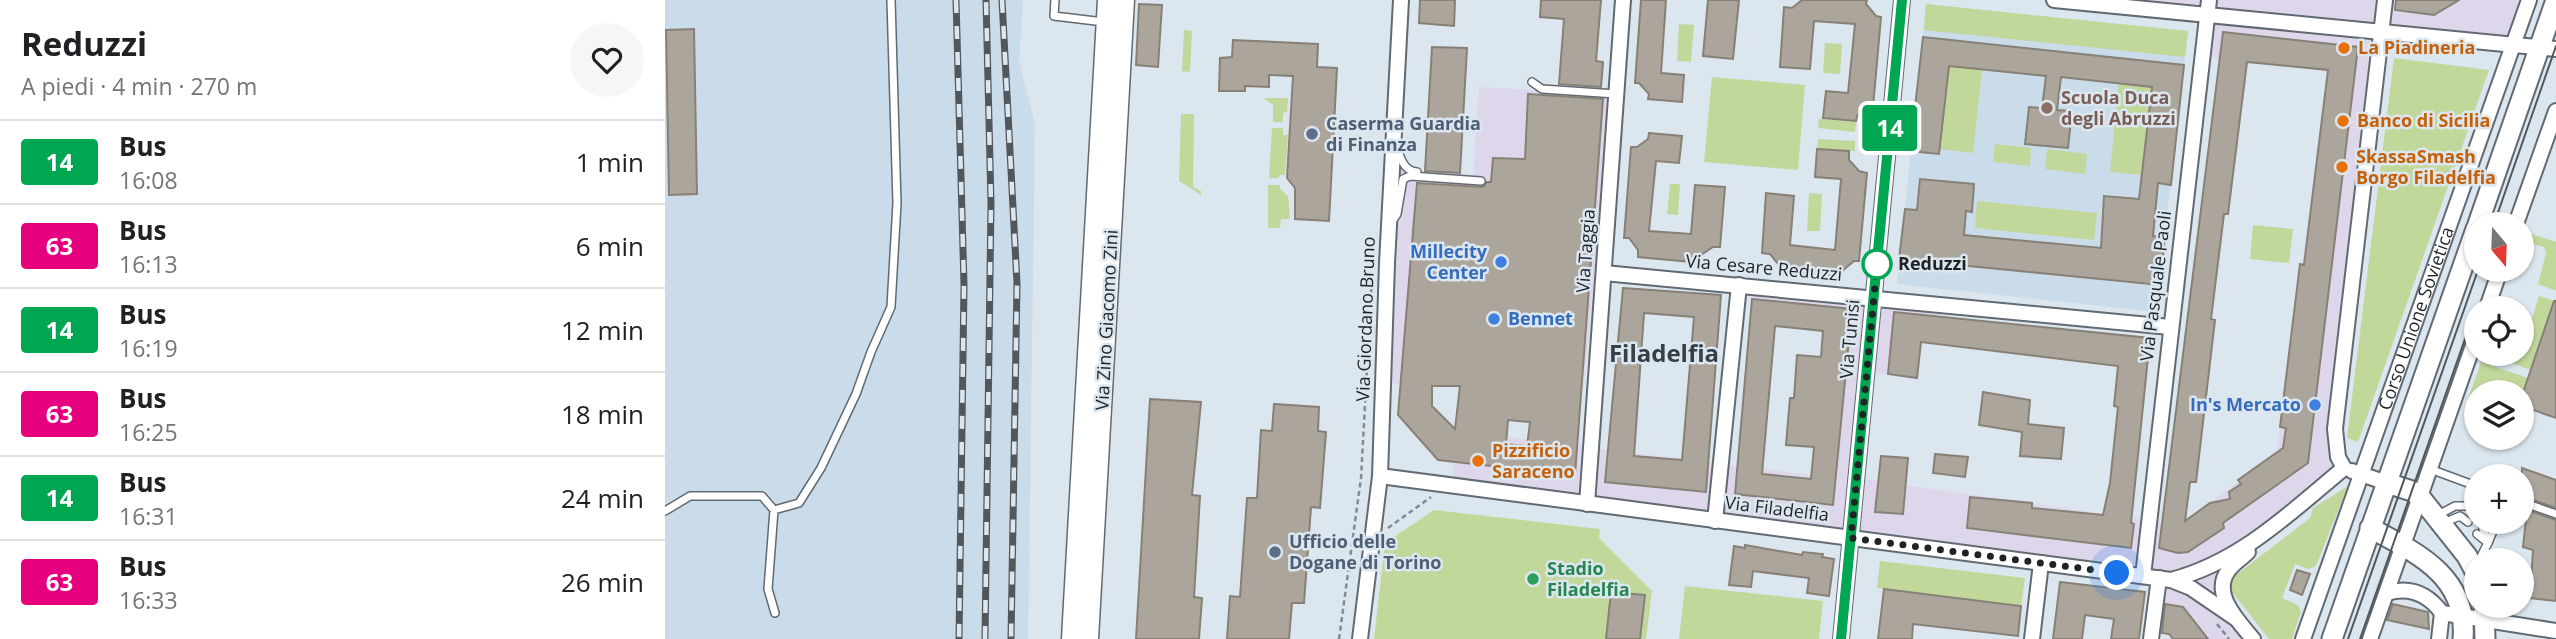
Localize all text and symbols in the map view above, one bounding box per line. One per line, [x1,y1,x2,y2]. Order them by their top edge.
text: Reduzzi [21,21,147,66]
button: heart [570,23,644,97]
place label: La Piadineria [2358,35,2475,59]
marker: La Piadineria [2336,40,2352,56]
text: A piedi · 4 min · 270 m [21,70,257,102]
place label: Scuola Duca degli Abruzzi [2061,85,2176,130]
marker: Scuola Duca degli Abruzzi [2039,100,2055,116]
line badge: 14 [1859,105,1921,151]
place label: Banco di Sicilia [2357,108,2490,132]
place label: Caserma Guardia di Finanza [1326,111,1481,156]
text: 14 [1876,111,1904,144]
marker: Banco di Sicilia [2335,113,2351,129]
marker: Caserma Guardia di Finanza [1304,126,1320,142]
text: Bus [119,128,166,164]
text: 1 min [576,144,644,180]
place label: SkassaSmash Borgo Filadelfia [2356,144,2496,189]
text: 14 [46,145,73,178]
marker: SkassaSmash Borgo Filadelfia [2334,159,2350,175]
text: 16:08 [119,164,178,196]
street label: Via Taggia [1570,208,1600,294]
street label: Via Pasquale Paoli [2134,209,2176,363]
text: Bus [119,212,166,248]
north arrow [2464,212,2534,282]
map controls [2464,212,2534,618]
street label: Corso Unione Sovietica [2372,223,2459,413]
text: 6 min [576,228,644,264]
text: 63 [46,229,73,262]
street label: Via Zino Giacomo Zini [1089,229,1123,411]
street label: Via Giordano Bruno [1350,236,1380,402]
place label: Millecity Center [1410,239,1488,284]
text: 16:13 [119,248,178,280]
street label: Via Cesare Reduzzi [1685,248,1843,286]
marker: Reduzzi [1862,249,1892,279]
place label: Reduzzi [1898,251,1967,275]
marker: Millecity Center [1493,254,1509,270]
text: Bus [119,296,166,332]
button: locate [2464,296,2534,366]
street label: Via Tunisi [1834,298,1864,380]
place label: Bennet [1508,306,1573,330]
marker: Bennet [1486,311,1502,327]
text: 12 min [561,312,644,348]
text: 14 [46,313,73,346]
text: 16:19 [119,332,178,364]
district label: Filadelfia [1609,336,1719,369]
text: Bus [119,380,166,416]
button: layers [2464,380,2534,450]
place label: In's Mercato [2190,392,2301,416]
text: 18 min [561,396,644,432]
text: 63 [46,397,73,430]
marker: In's Mercato [2307,397,2323,413]
text: 16:25 [119,416,178,448]
place label: Pizzificio Saraceno [1492,438,1575,483]
marker: Pizzificio Saraceno [1470,453,1486,469]
text: Bus [119,464,166,500]
button: + [2464,464,2534,534]
text: 24 min [561,480,644,516]
text: 14 [46,481,73,514]
street label: Via Filadelfia [1724,490,1830,526]
text: 16:31 [119,500,178,532]
place label: Ufficio delle Dogane di Torino [1289,529,1441,574]
marker: Ufficio delle Dogane di Torino [1267,544,1283,560]
text: Bus [119,548,166,584]
button: − [2464,548,2534,618]
your location [2099,555,2134,590]
place label: Stadio Filadelfia [1547,556,1630,601]
text: 26 min [561,564,644,600]
text: 63 [46,565,73,598]
marker: Stadio Filadelfia [1525,571,1541,587]
text: 16:33 [119,584,178,616]

